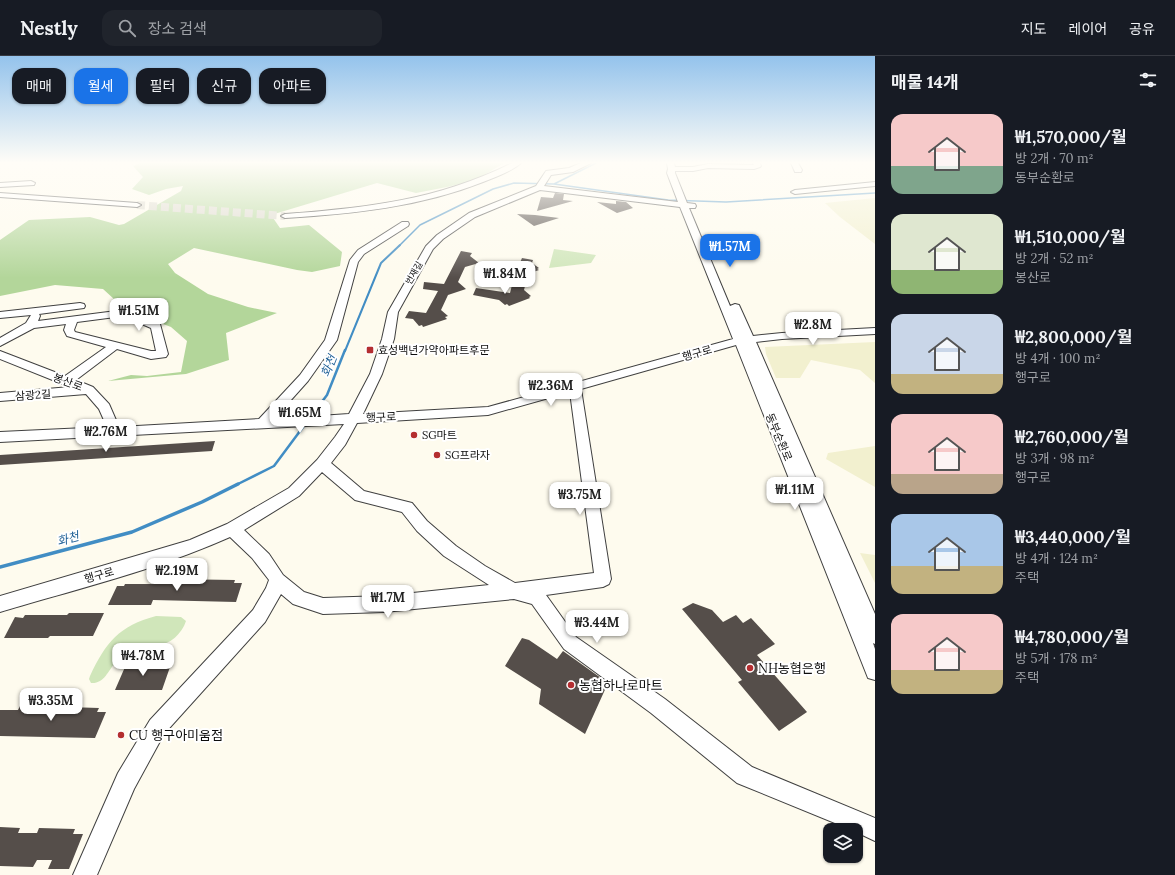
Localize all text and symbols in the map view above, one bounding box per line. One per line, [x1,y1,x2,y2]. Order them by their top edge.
search box [102,10,382,46]
text: Nestly [20,16,78,40]
icon: search [116,17,138,39]
text: 장소 검색 [148,19,207,38]
text: 지도 [1021,20,1047,38]
text: 레이어 [1069,20,1107,38]
text: 공유 [1129,20,1155,38]
chip: 매매 [12,68,66,104]
chip: 월세 [74,68,128,104]
chip: 필터 [136,68,189,104]
chip: 신규 [197,68,251,104]
chip: 아파트 [259,68,326,104]
icon: filters [1137,69,1159,91]
text: 매물 14개 [891,71,959,93]
text: ₩1,570,000/월 [1015,126,1127,148]
icon: home [923,130,971,178]
text: 방 2개 · 70 m² [1015,150,1094,167]
text: 동부순환로 [1015,169,1075,186]
text: ₩1,510,000/월 [1015,226,1126,248]
icon: home [923,230,971,278]
pin: ₩1.57M [697,234,763,268]
text: ₩1.57M [709,238,751,255]
text: 방 2개 · 52 m² [1015,250,1094,267]
street label: 번재길 [403,259,425,286]
pin: ₩1.84M [472,261,538,295]
text: ₩1.84M [483,265,527,282]
text: 봉산로 [1015,269,1051,286]
pin: ₩1.51M [106,298,172,332]
text: ₩1.51M [119,302,159,319]
pin: ₩2.8M [785,312,841,346]
text: ₩2.8M [794,316,832,333]
text: ₩2,800,000/월 [1015,326,1132,348]
icon: home [923,330,971,378]
street label: 행구로 [680,342,714,364]
place label: 효성백년가약아파트후문 [378,343,489,357]
marker: 효성백년가약아파트후문 [365,345,375,355]
text: 방 4개 · 100 m² [1015,350,1100,367]
water label: 화천 [317,351,340,379]
text: 행구로 [1015,369,1051,386]
street label: 봉산로 [51,370,85,394]
pin: ₩2.36M [518,373,584,407]
text: ₩2.36M [528,377,574,394]
street label: 삼광2길 [14,387,52,403]
pin: ₩1.65M [267,400,333,434]
text: ₩1.65M [278,404,322,421]
street label: 행구로 [366,409,396,425]
street label: 동부순환로 [763,411,795,463]
pin: ₩2.76M [73,419,139,453]
text: ₩2.76M [84,423,128,440]
text: ₩2,760,000/월 [1015,426,1129,448]
place label: SG마트 [422,428,457,442]
marker: SG마트 [409,430,419,440]
icon: home [923,430,971,478]
place label: SG프라자 [445,448,490,462]
marker: SG프라자 [432,450,442,460]
text: 방 3개 · 98 m² [1015,450,1095,467]
text: 행구로 [1015,469,1051,486]
pin: ₩1.11M [762,477,828,511]
text: ₩1.11M [775,481,815,498]
pin: ₩3.75M [547,482,613,516]
text: ₩3.75M [558,486,602,503]
text: ₩3,440,000/월 [1015,526,1131,548]
water label: 화천 [55,528,82,549]
icon: home [923,530,971,578]
text: 방 4개 · 124 m² [1015,550,1098,567]
pin: ₩2.19M [144,558,210,592]
text: ₩2.19M [155,562,199,579]
street label: 행구로 [82,564,116,586]
text: 주택 [1015,569,1039,586]
pin: ₩1.7M [360,585,416,619]
text: ₩1.7M [371,589,405,606]
pin: ₩3.44M [564,610,630,644]
text: ₩3.44M [575,614,619,631]
text: ₩4,780,000/월 [1015,626,1129,648]
icon: home [923,630,971,678]
pin: ₩4.78M [110,643,176,677]
text: ₩4.78M [121,647,165,664]
text: 방 5개 · 178 m² [1015,650,1098,667]
place label: NH농협은행 [758,660,826,677]
marker: NH농협은행 [745,663,755,673]
text: 주택 [1015,669,1039,686]
place label: 농협하나로마트 [579,677,663,694]
marker: 농협하나로마트 [566,680,576,690]
pin: ₩3.35M [18,688,84,722]
text: ₩3.35M [29,692,73,709]
place label: CU 행구아미움점 [129,727,223,744]
marker: CU 행구아미움점 [116,730,126,740]
map controls [823,823,863,863]
button: layers [823,823,863,863]

